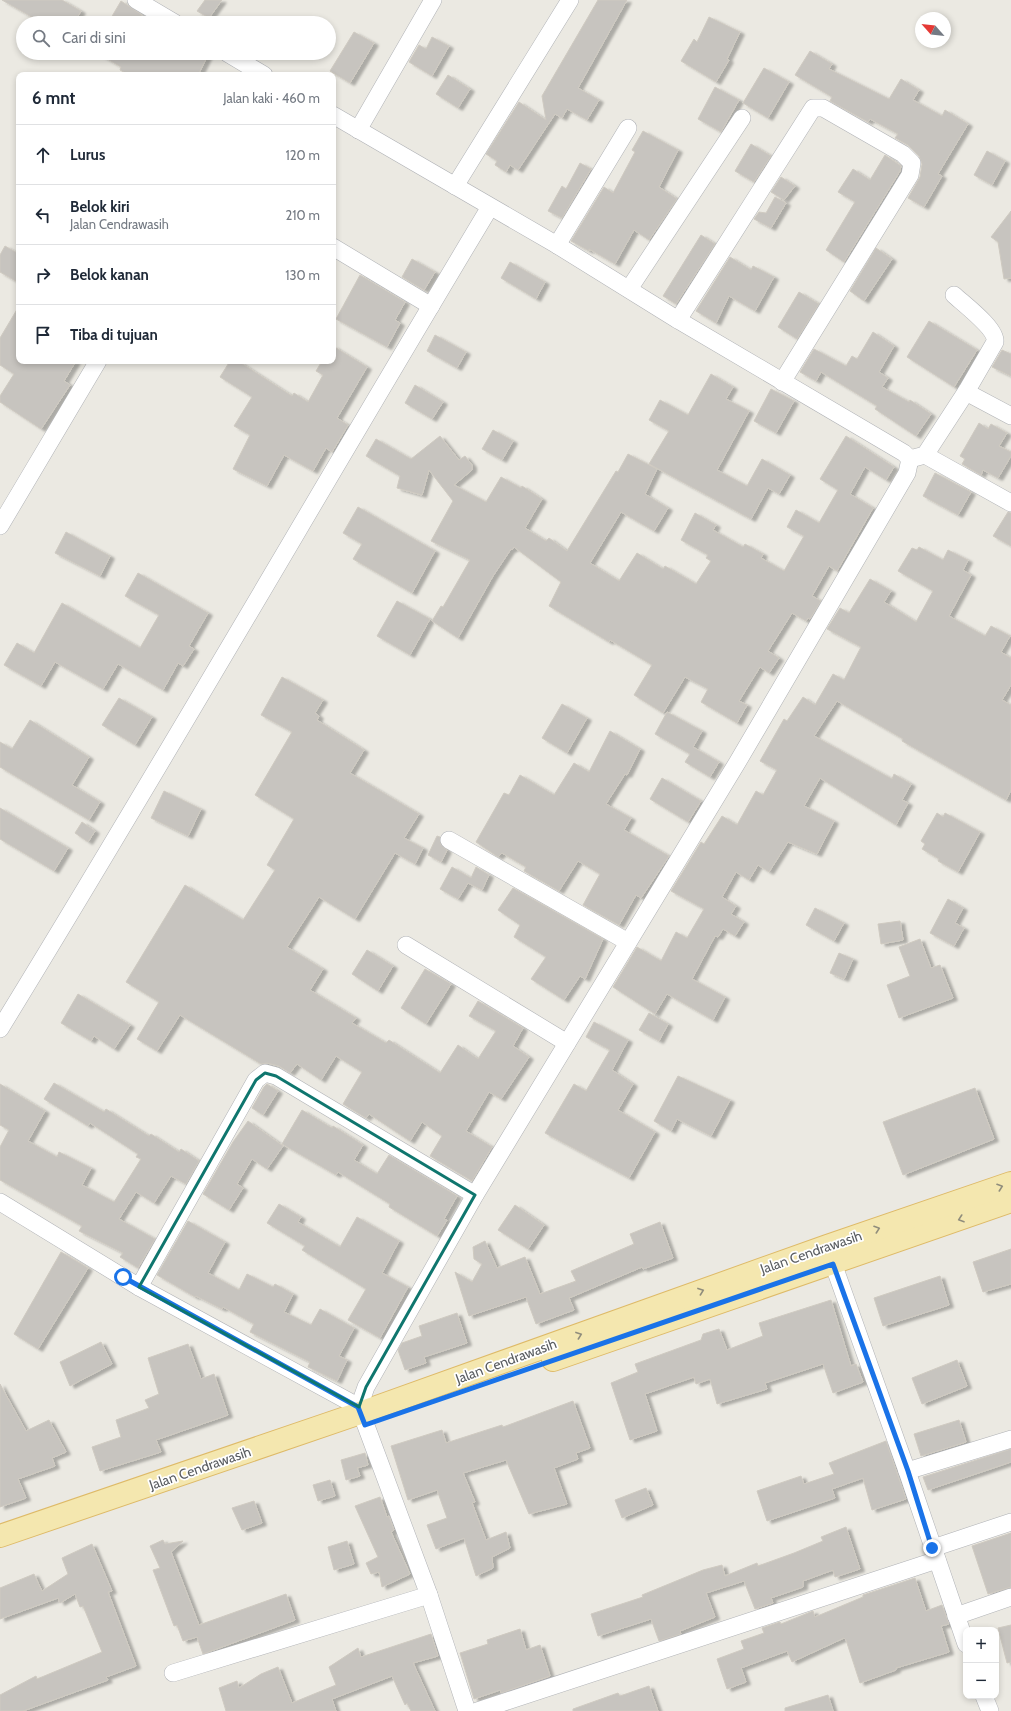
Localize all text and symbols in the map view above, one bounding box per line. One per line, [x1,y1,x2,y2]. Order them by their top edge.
north arrow [915,12,951,48]
search box [16,16,336,60]
icon: search [30,27,52,49]
text: Cari di sini [62,29,126,47]
text: 6 mnt [32,88,75,108]
text: Jalan kaki · 460 m [223,90,320,106]
icon: ahead [32,144,54,166]
text: Lurus [70,146,105,164]
text: 120 m [286,147,320,163]
text: Belok kiri [70,198,130,216]
icon: left [32,204,54,226]
text: 210 m [286,207,320,223]
text: Jalan Cendrawasih [70,216,169,232]
icon: right [32,264,54,286]
text: Belok kanan [70,266,149,284]
text: 130 m [285,267,320,283]
icon: arrive [32,324,54,346]
text: Tiba di tujuan [70,326,158,344]
one-way arrow [996,1183,1003,1191]
one-way arrow [958,1214,965,1222]
one-way arrow [873,1225,880,1233]
street label: Jalan Cendrawasih [757,1226,864,1278]
route start [114,1268,132,1286]
one-way arrow [698,1287,705,1295]
one-way arrow [575,1331,582,1339]
street label: Jalan Cendrawasih [452,1334,559,1388]
street label: Jalan Cendrawasih [146,1442,253,1494]
route end [923,1539,941,1557]
map controls [963,1627,999,1699]
button: + [963,1627,999,1663]
button: − [963,1663,999,1699]

